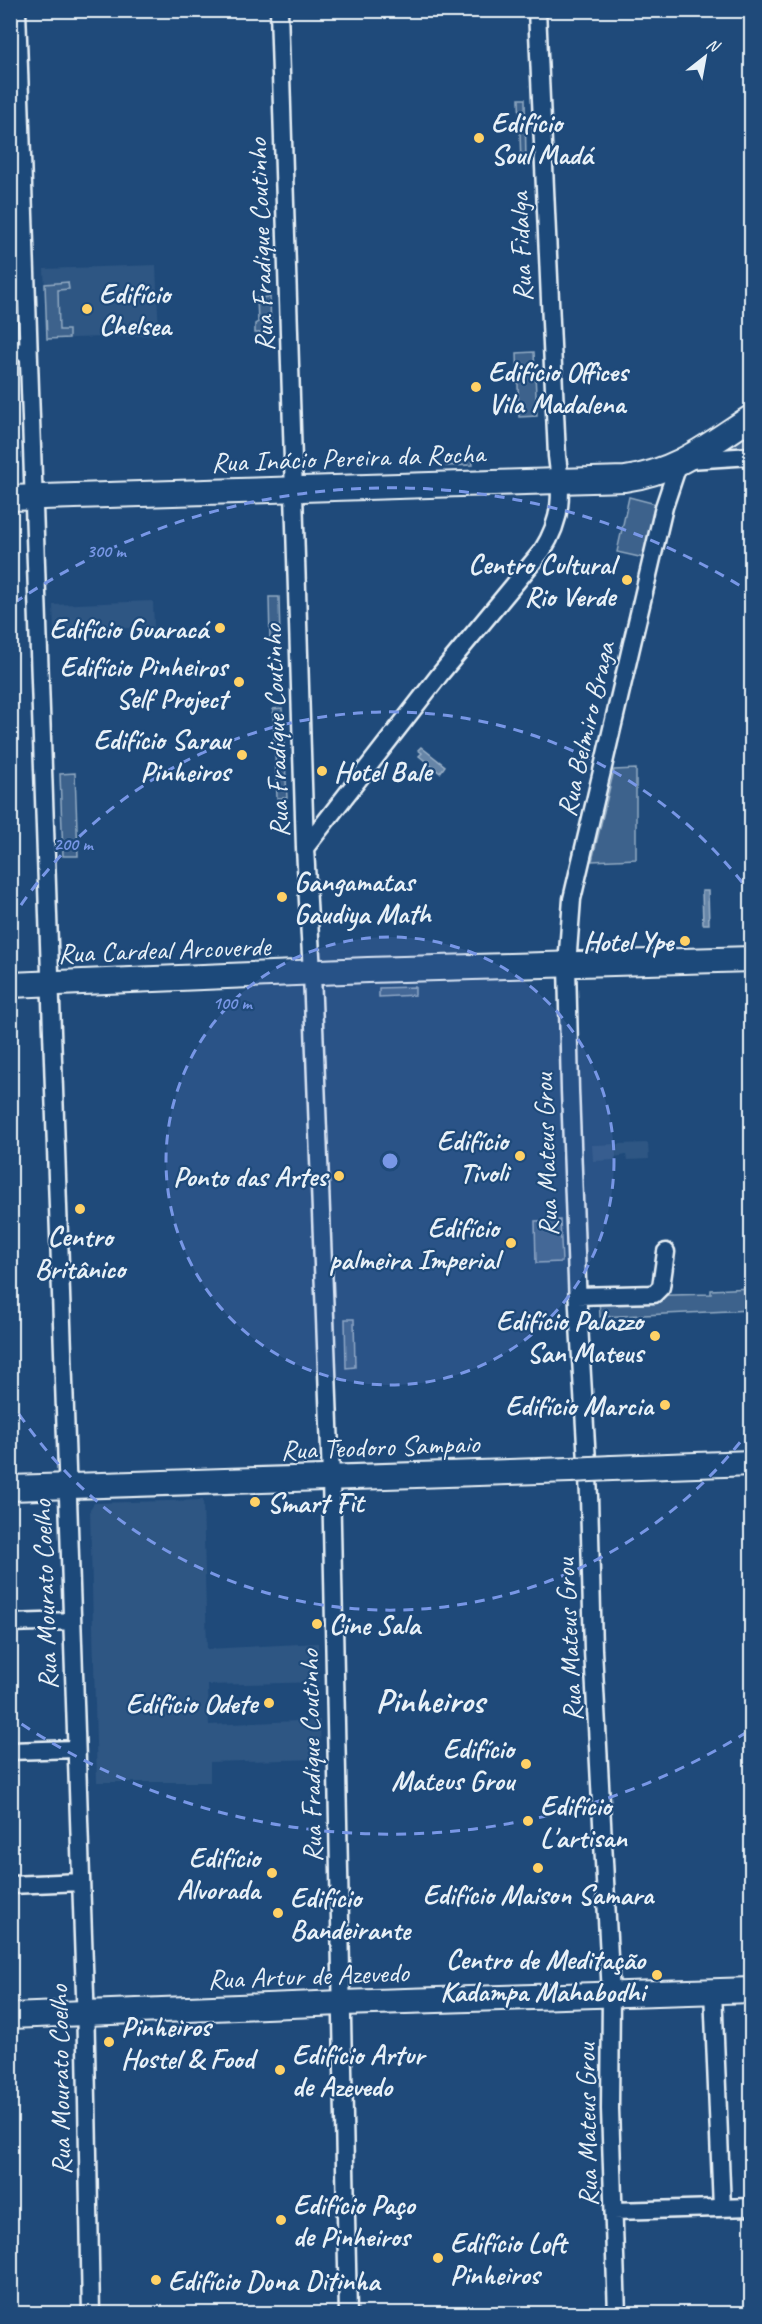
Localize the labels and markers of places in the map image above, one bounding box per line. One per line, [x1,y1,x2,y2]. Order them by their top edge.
place label: Edifício Soul Madá [491,105,595,172]
marker: Edifício Soul Madá [472,131,486,145]
place label: Edifício Chelsea [99,276,173,343]
marker: Edifício Chelsea [80,302,94,316]
place label: Edifício Offices Vila Madalena [488,354,631,421]
marker: Edifício Offices Vila Madalena [469,380,483,394]
place label: Centro Cultural Rio Verde [468,547,621,614]
marker: Centro Cultural Rio Verde [620,573,634,587]
place label: Edifício Guaracá [50,611,211,646]
marker: Edifício Guaracá [213,621,227,635]
place label: Edifício Pinheiros Self Project [60,649,232,716]
marker: Edifício Pinheiros Self Project [232,675,246,689]
place label: Edifício Sarau Pinheiros [94,722,233,789]
marker: Edifício Sarau Pinheiros [235,748,249,762]
place label: Hotel Bale [334,754,434,789]
marker: Hotel Bale [315,764,329,778]
place label: Gangamatas Gaudiya Math [294,864,432,932]
marker: Gangamatas Gaudiya Math [275,890,289,904]
place label: Hotel Ype [583,924,676,959]
marker: Hotel Ype [678,934,692,948]
place label: Edifício Tivoli [437,1123,512,1190]
marker: Edifício Tivoli [513,1149,527,1163]
centre of rings [380,1151,400,1171]
place label: Ponto das Artes [173,1159,330,1194]
marker: Ponto das Artes [332,1169,346,1183]
marker: Centro Britânico [73,1202,87,1216]
place label: Edifício palmeira Imperial [329,1210,504,1277]
place label: Centro Britânico [35,1219,128,1286]
marker: Edifício palmeira Imperial [504,1236,518,1250]
place label: Edifício Palazzo San Mateus [496,1303,646,1370]
marker: Edifício Palazzo San Mateus [648,1329,662,1343]
place label: Edifício Marcia [505,1388,656,1423]
marker: Edifício Marcia [658,1398,672,1412]
place label: Smart Fit [267,1485,366,1520]
marker: Smart Fit [248,1495,262,1509]
place label: Cine Sala [329,1607,422,1642]
marker: Cine Sala [310,1617,324,1631]
place label: Edifício Odete [126,1686,260,1721]
marker: Edifício Odete [262,1696,276,1710]
place label: Edifício Mateus Grou [391,1731,517,1798]
marker: Edifício Mateus Grou [519,1757,533,1771]
place label: Edifício L'artisan [540,1788,628,1855]
marker: Edifício L'artisan [521,1814,535,1828]
place label: Edifício Alvorada [177,1840,263,1907]
marker: Edifício Maison Samara [531,1861,545,1875]
marker: Edifício Alvorada [265,1866,279,1880]
place label: Edifício Maison Samara [423,1877,656,1912]
place label: Edifício Bandeirante [290,1880,413,1947]
marker: Edifício Bandeirante [271,1906,285,1920]
place label: Centro de Meditação Kadampa Mahabodhi [440,1942,648,2009]
marker: Centro de Meditação Kadampa Mahabodhi [650,1968,664,1982]
place label: Pinheiros Hostel & Food [121,2009,259,2076]
marker: Pinheiros Hostel & Food [102,2035,116,2049]
place label: Edifício Artur de Azevedo [292,2037,427,2104]
marker: Edifício Artur de Azevedo [273,2063,287,2077]
place label: Edifício Paço de Pinheiros [293,2187,417,2254]
marker: Edifício Paço de Pinheiros [274,2213,288,2227]
place label: Edifício Loft Pinheiros [450,2225,569,2292]
marker: Edifício Loft Pinheiros [431,2251,445,2265]
place label: Edifício Dona Ditinha [168,2263,382,2298]
marker: Edifício Dona Ditinha [149,2273,163,2287]

